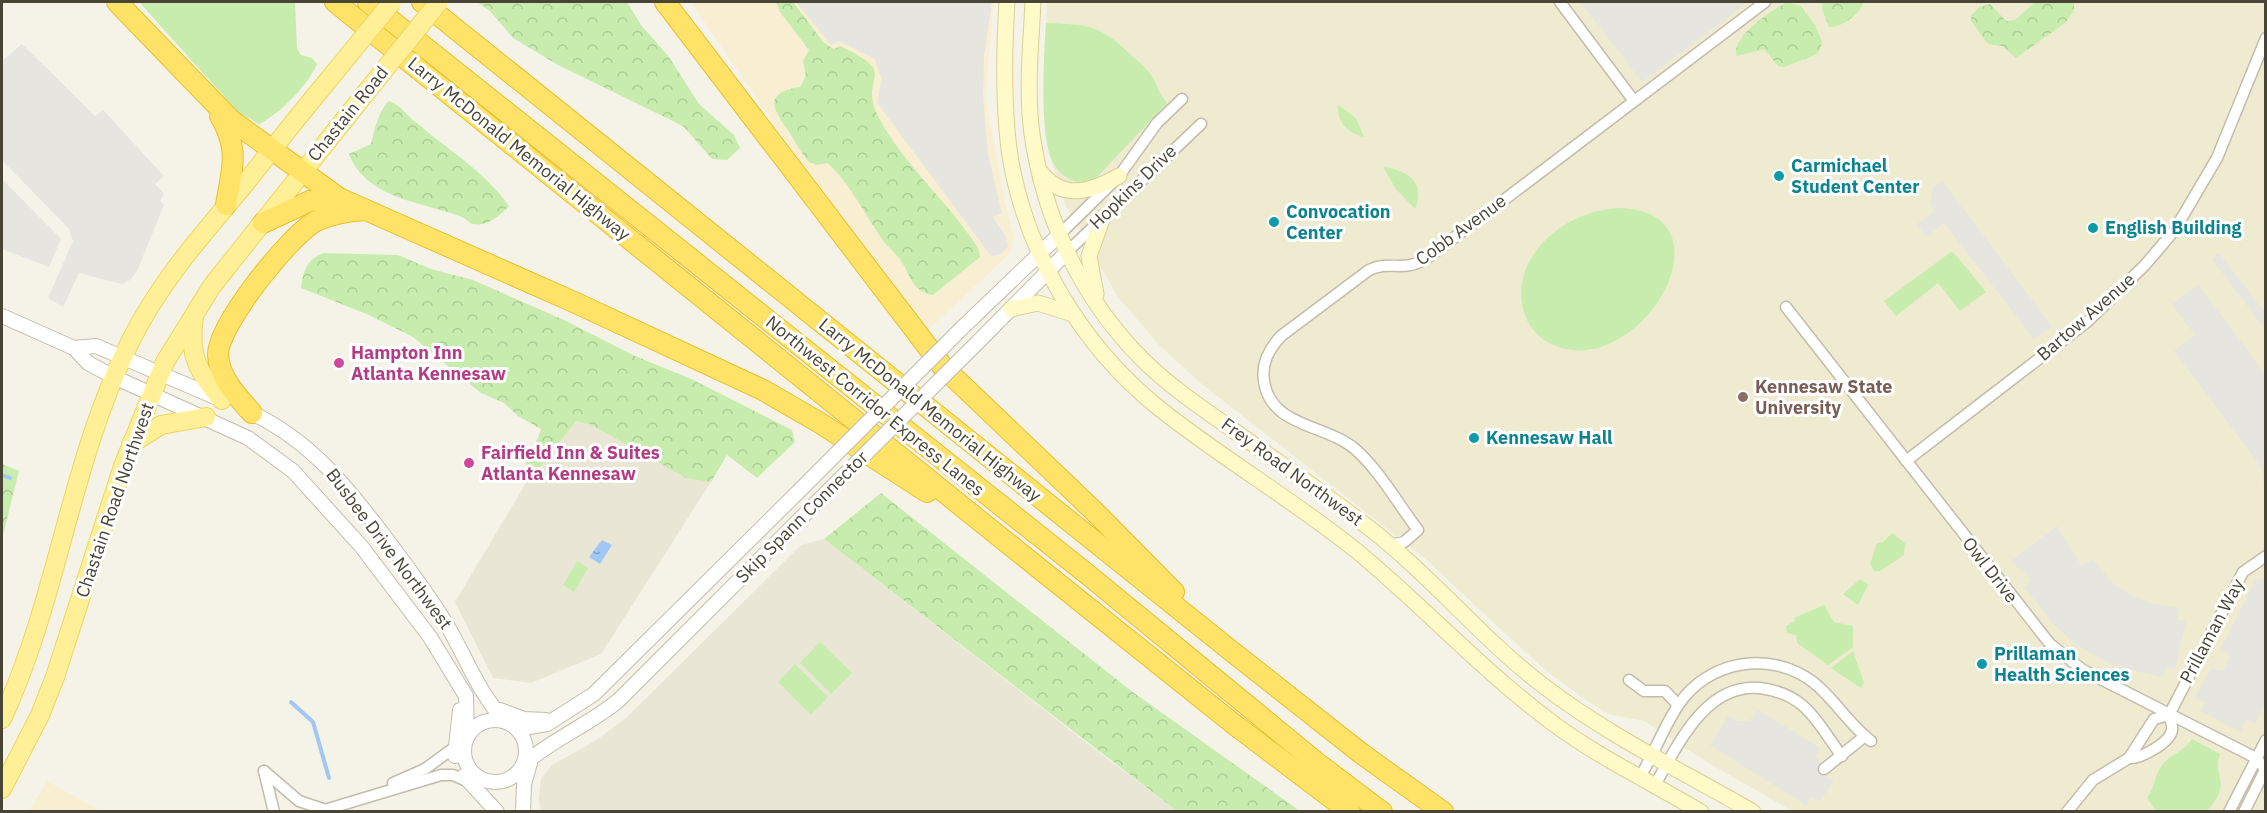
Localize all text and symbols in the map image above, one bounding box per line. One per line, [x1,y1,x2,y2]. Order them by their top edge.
street label: Larry McDonald Memorial Highway [403,52,635,246]
street label: Chastain Road [302,61,393,166]
street label: Hopkins Drive [1084,139,1181,234]
place label: Carmichael Student Center [1791,154,1919,198]
marker: Carmichael Student Center [1772,169,1786,183]
street label: Cobb Avenue [1411,189,1511,270]
place label: Convocation Center [1286,200,1391,244]
marker: Convocation Center [1267,215,1281,229]
place label: English Building [2105,216,2241,239]
marker: English Building [2086,221,2100,235]
street label: Bartow Avenue [2032,268,2140,365]
street label: Northwest Corridor Express Lanes [761,310,989,501]
street label: Larry McDonald Memorial Highway [814,313,1046,507]
place label: Hampton Inn Atlanta Kennesaw [351,341,506,385]
marker: Hampton Inn Atlanta Kennesaw [332,356,346,370]
place label: Kennesaw State University [1755,375,1892,419]
marker: Kennesaw State University [1736,390,1750,404]
street label: Chastain Road Northwest [70,399,159,600]
street label: Frey Road Northwest [1217,413,1368,531]
place label: Kennesaw Hall [1486,426,1613,449]
marker: Kennesaw Hall [1467,431,1481,445]
place label: Fairfield Inn & Suites Atlanta Kennesaw [481,441,660,485]
street label: Skip Spann Connector [731,445,873,588]
marker: Fairfield Inn & Suites Atlanta Kennesaw [462,456,476,470]
street label: Busbee Drive Northwest [321,464,457,634]
street label: Owl Drive [1957,532,2023,607]
street label: Prillaman Way [2174,574,2249,687]
place label: Prillaman Health Sciences [1994,642,2130,686]
marker: Prillaman Health Sciences [1975,657,1989,671]

